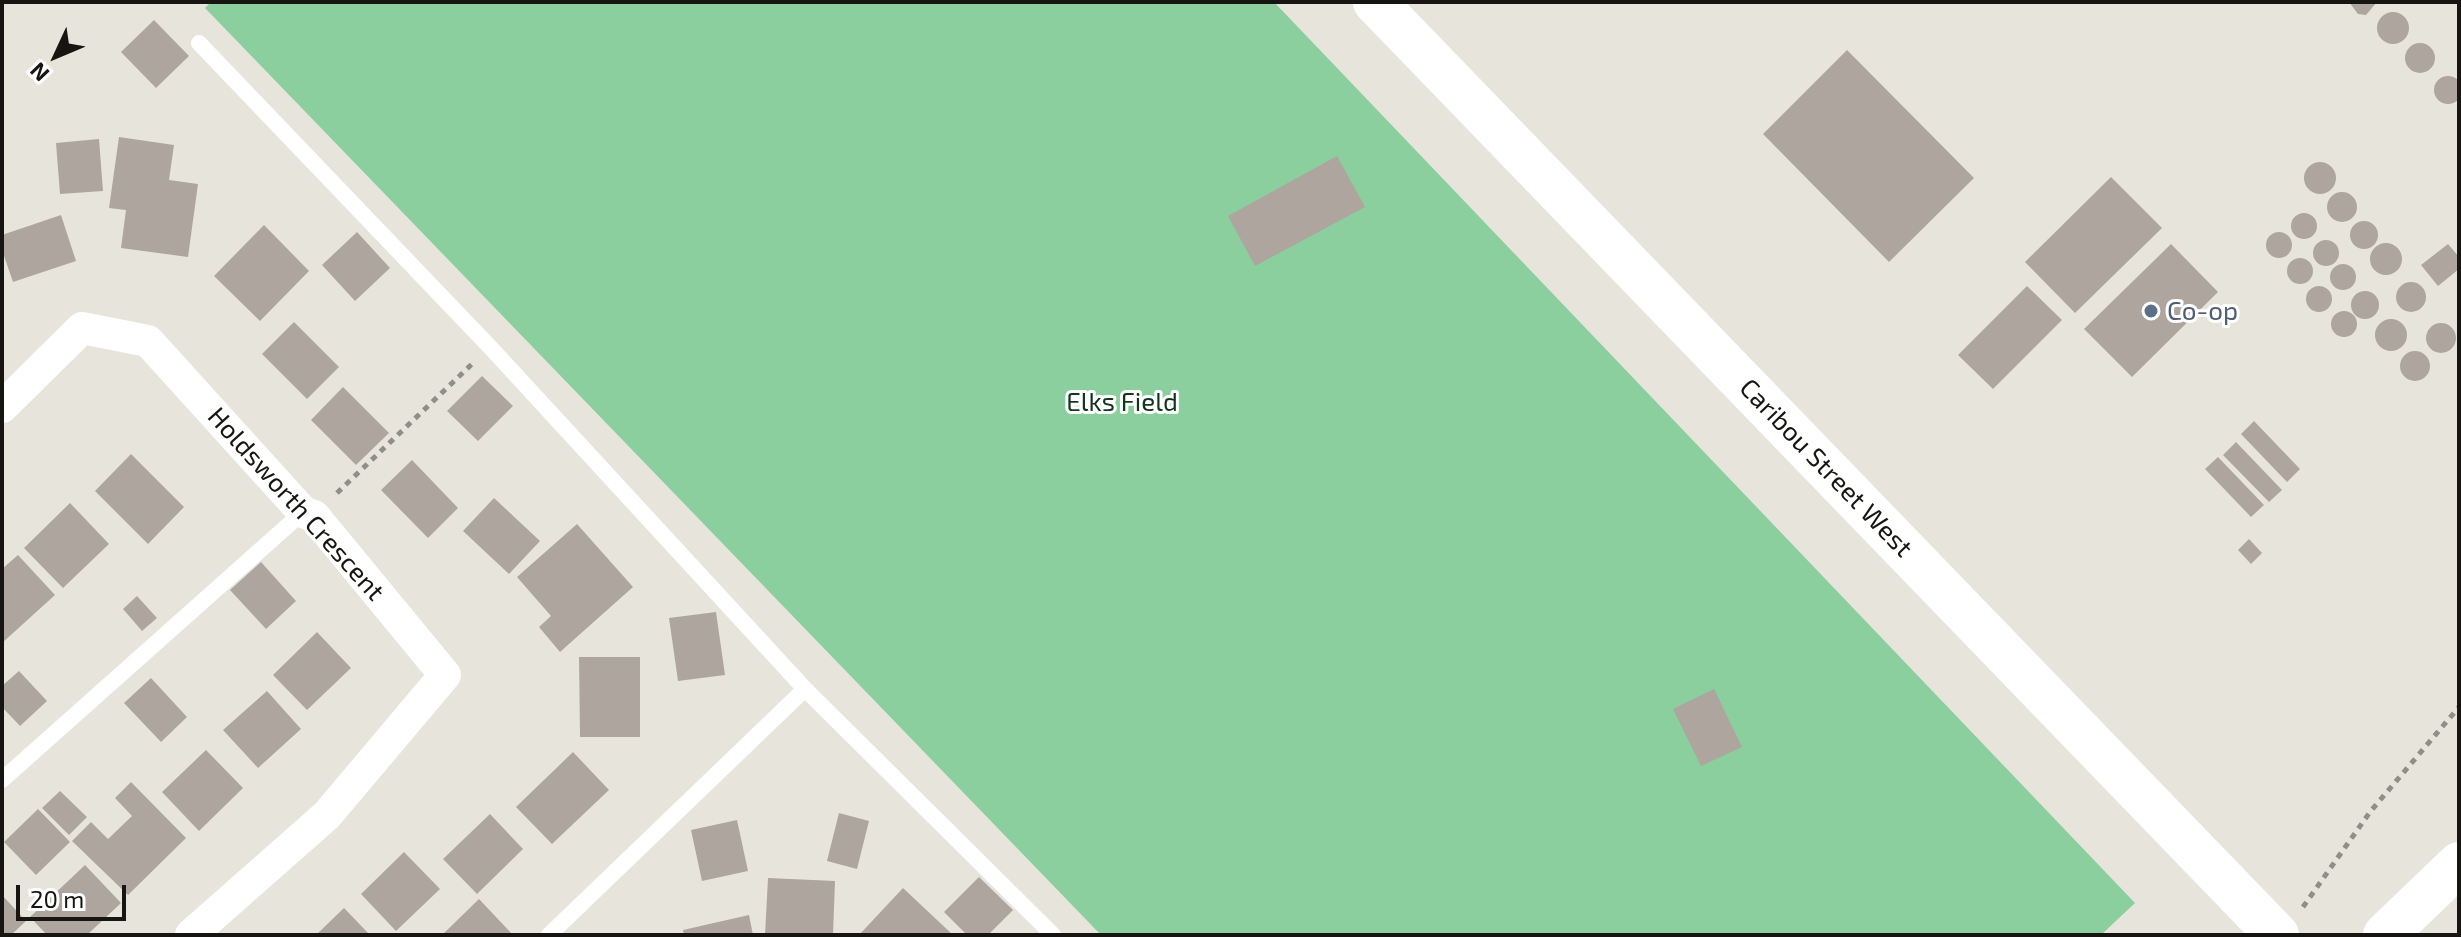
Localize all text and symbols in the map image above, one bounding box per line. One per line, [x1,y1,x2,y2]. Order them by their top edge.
north arrow [16,16,96,96]
text: N [24,58,54,87]
place label: Co-op [2167,295,2238,327]
marker: Co-op [2142,302,2160,320]
street label: Caribou Street West [1733,372,1919,564]
park label: Elks Field [1066,386,1178,418]
street label: Holdsworth Crescent [201,401,391,607]
scale bar [20,869,130,919]
text: 20 m [30,884,84,913]

